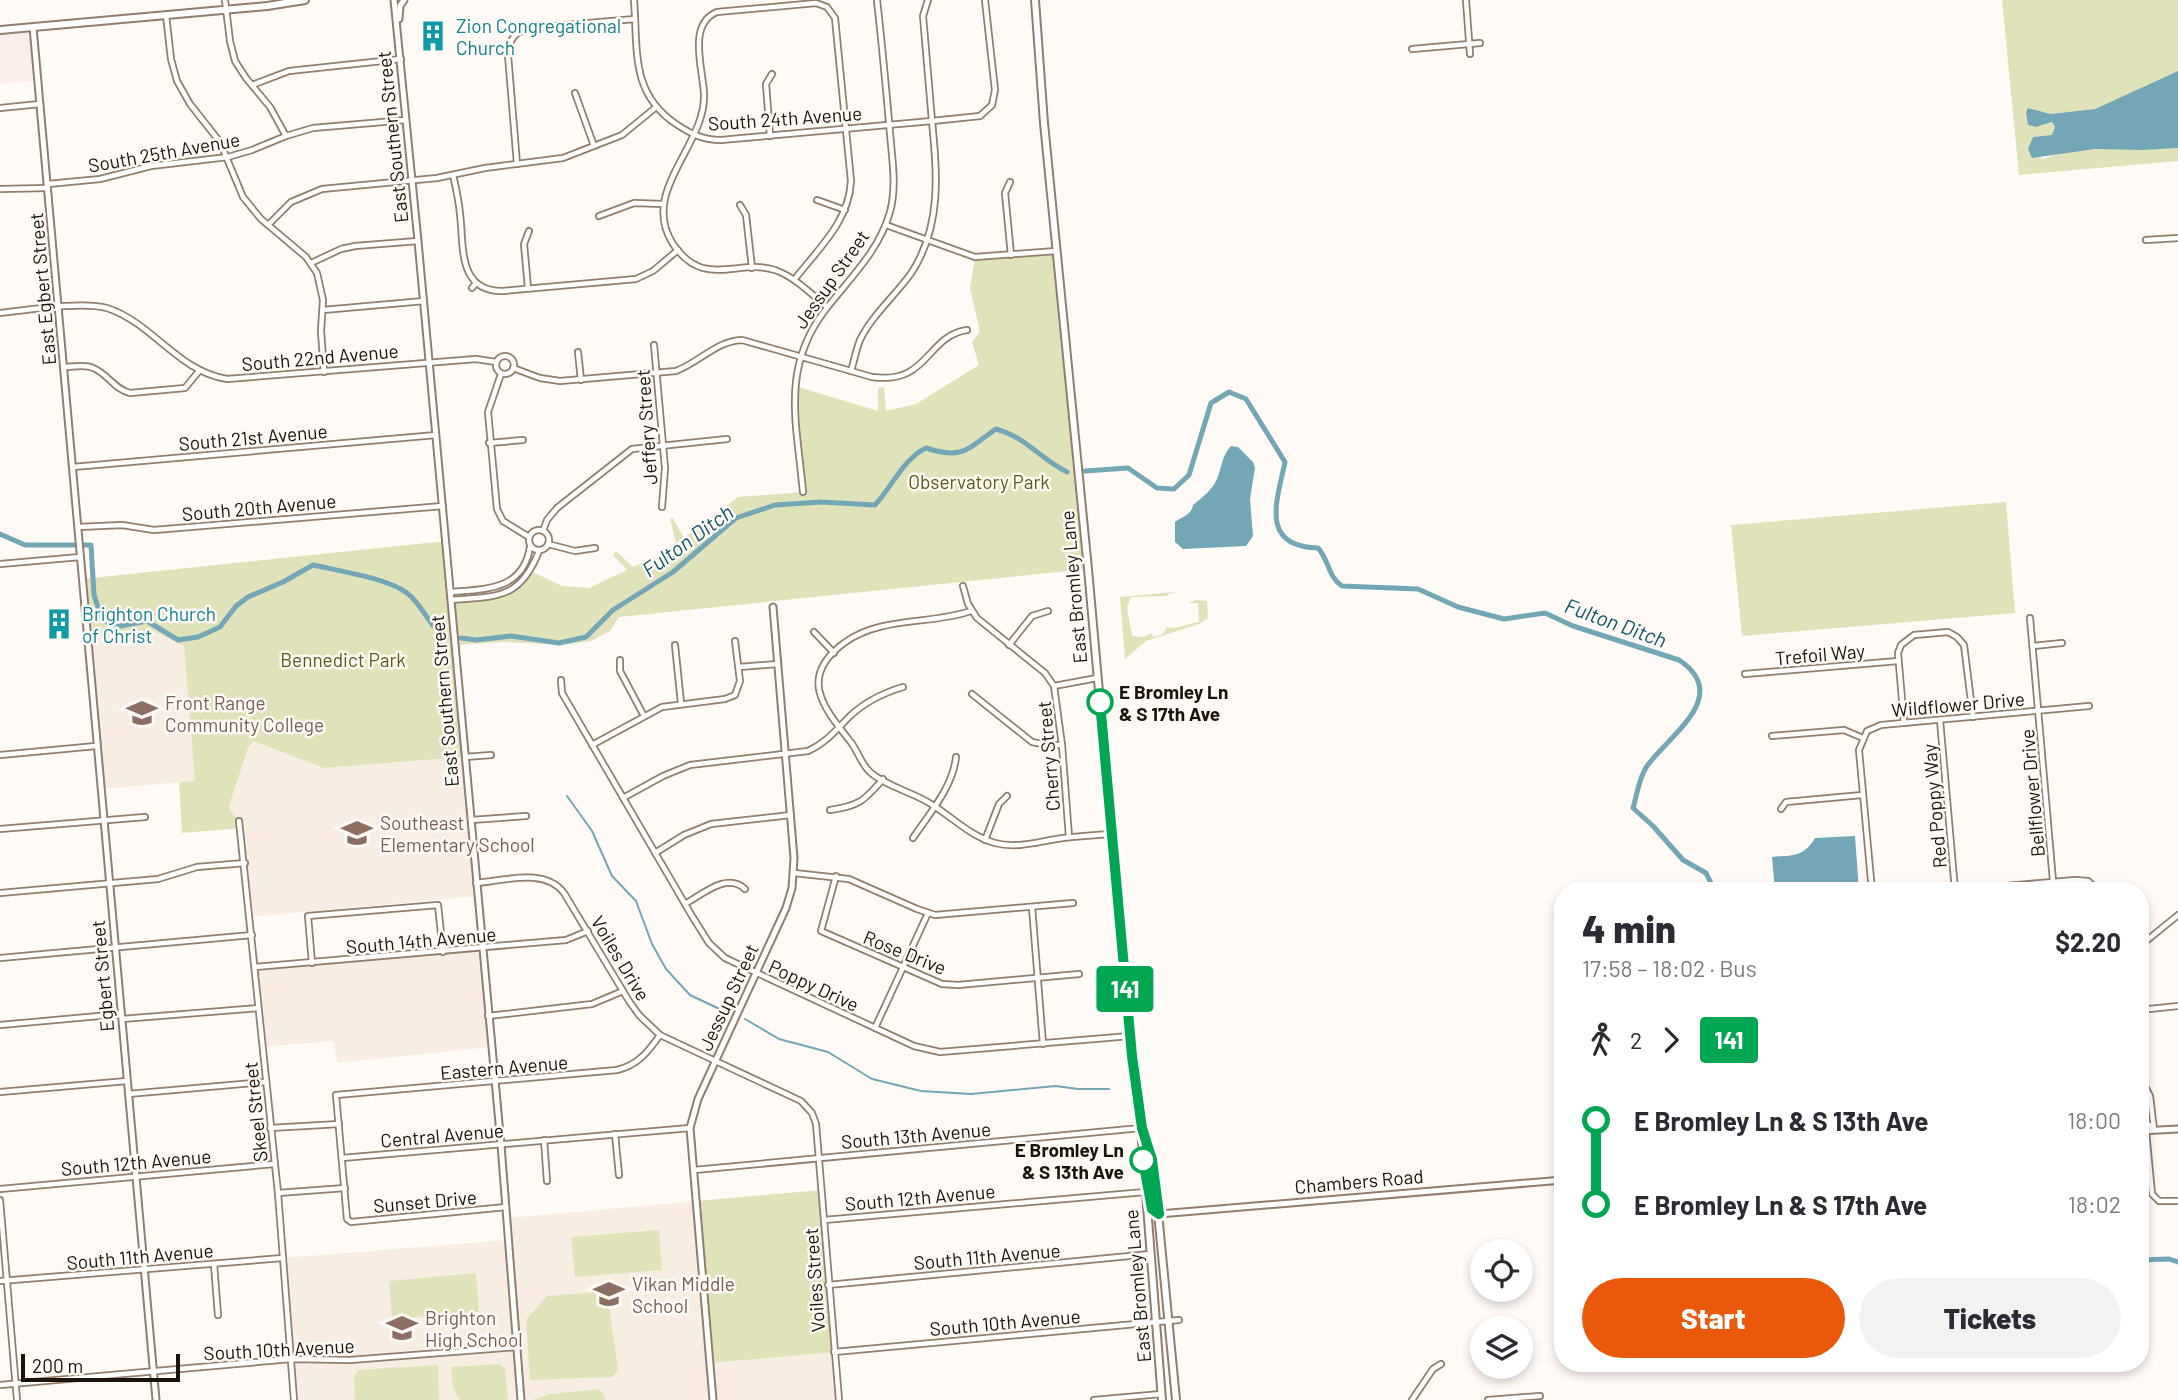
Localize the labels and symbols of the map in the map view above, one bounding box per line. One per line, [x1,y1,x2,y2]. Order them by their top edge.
place label: Zion Congregational Church [456,14,621,59]
building icon: Zion Congregational Church [416,19,450,53]
street label: East Southern Street [372,50,412,224]
street label: South 24th Avenue [707,101,863,135]
street label: South 25th Avenue [86,127,242,177]
street label: East Egbert Street [24,212,60,366]
street label: Jessup Street [789,225,873,333]
street label: South 22nd Avenue [240,339,400,375]
street label: Jeffery Street [630,369,662,485]
street label: South 21st Avenue [178,419,328,455]
park label: Observatory Park [908,470,1050,493]
street label: South 20th Avenue [181,489,337,525]
water label: Fulton Ditch [637,499,737,581]
street label: East Bromley Lane [1055,510,1091,664]
water label: Fulton Ditch [1562,592,1670,652]
place label: Brighton Church of Christ [82,602,216,647]
building icon: Brighton Church of Christ [42,607,76,641]
street label: East Southern Street [425,614,463,788]
street label: Trefoil Way [1774,639,1866,669]
park label: Bennedict Park [280,648,406,671]
place label: E Bromley Ln & S 17th Ave [1119,680,1228,725]
street label: Wildflower Drive [1890,687,2026,721]
marker: E Bromley Ln & S 17th Ave [1087,689,1113,715]
place label: Front Range Community College [165,691,324,736]
school or university icon: Front Range Community College [125,696,159,730]
street label: Cherry Street [1032,700,1064,812]
street label: Bellflower Drive [2015,728,2049,858]
street label: Red Poppy Way [1917,743,1951,869]
place label: Southeast Elementary School [380,811,535,856]
school or university icon: Southeast Elementary School [340,816,374,850]
street label: Voiles Drive [587,911,655,1005]
street label: Egbert Street [86,919,118,1033]
street label: South 14th Avenue [345,922,497,958]
street label: Rose Drive [860,925,950,979]
street label: Jessup Street [693,940,763,1054]
street label: Poppy Drive [765,954,863,1016]
line badge: 141 [1085,966,1165,1012]
street label: Eastern Avenue [439,1050,569,1084]
street label: Skeel Street [238,1061,272,1163]
street label: South 13th Avenue [840,1117,992,1153]
street label: Central Avenue [379,1118,505,1152]
place label: E Bromley Ln & S 13th Ave [1015,1138,1124,1183]
street label: South 12th Avenue [60,1144,212,1180]
marker: E Bromley Ln & S 13th Ave [1130,1147,1156,1173]
street label: Chambers Road [1294,1164,1424,1198]
street label: South 12th Avenue [844,1179,996,1215]
street label: Sunset Drive [372,1185,478,1217]
street label: East Bromley Lane [1119,1209,1155,1363]
street label: Voiles Street [799,1227,829,1333]
street label: South 11th Avenue [66,1238,214,1274]
street label: South 11th Avenue [913,1238,1061,1274]
place label: Vikan Middle School [632,1272,735,1317]
school or university icon: Vikan Middle School [592,1277,626,1311]
street label: South 10th Avenue [929,1304,1081,1340]
place label: Brighton High School [425,1306,523,1351]
school or university icon: Brighton High School [385,1311,419,1345]
street label: South 10th Avenue [203,1334,355,1364]
scale bar [21,1351,180,1383]

